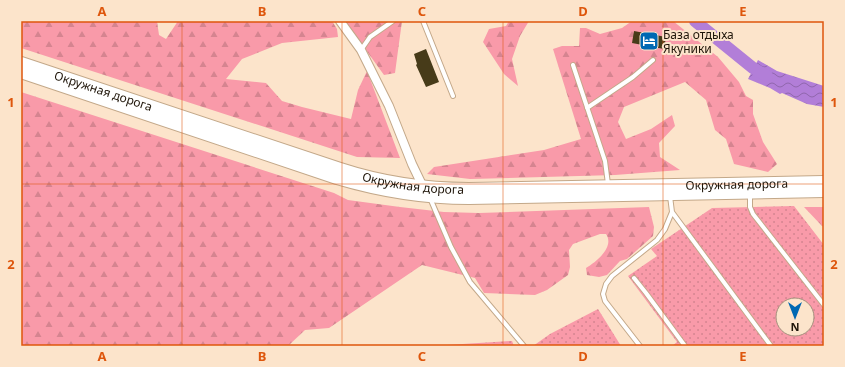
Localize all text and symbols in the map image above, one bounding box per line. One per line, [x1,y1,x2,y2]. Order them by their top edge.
text: A [98,2,107,20]
text: B [258,2,266,20]
text: C [418,2,426,20]
text: D [578,2,588,20]
text: E [739,2,747,20]
place label: База отдыха Якуники [663,26,734,57]
hotel icon: База отдыха Якуники [638,30,660,52]
street label: Окружная дорога [52,66,155,115]
text: 1 [7,93,15,111]
text: 1 [830,93,838,111]
street label: Окружная дорога [361,167,464,197]
street label: Окружная дорога [685,174,788,193]
text: 2 [7,255,15,273]
text: 2 [830,255,838,273]
north arrow [775,297,815,337]
text: N [791,320,799,335]
text: A [98,347,107,365]
text: B [258,347,266,365]
text: C [418,347,426,365]
text: D [578,347,588,365]
text: E [739,347,747,365]

